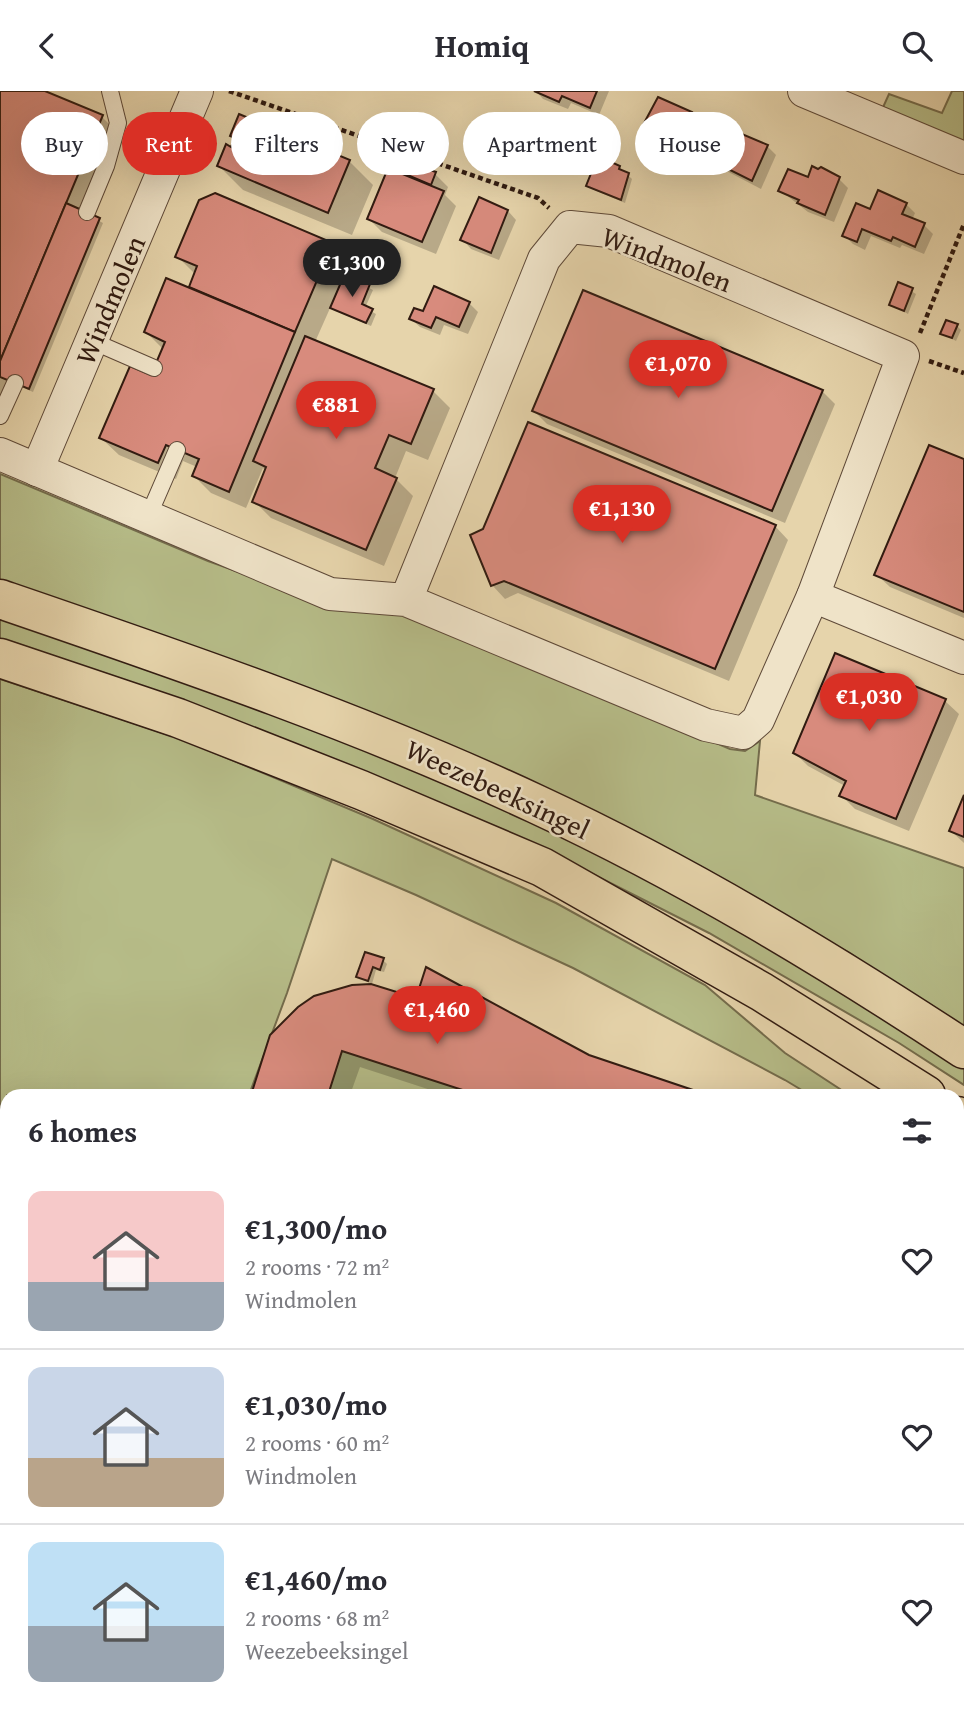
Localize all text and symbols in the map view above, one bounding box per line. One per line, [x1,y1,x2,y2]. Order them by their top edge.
text: Homiq [435,22,529,69]
icon: back [28,27,66,65]
icon: search [898,27,936,65]
chip: Buy [21,112,108,175]
chip: Rent [122,112,217,175]
chip: Filters [231,112,343,175]
chip: New [357,112,449,175]
chip: Apartment [463,112,621,175]
chip: House [635,112,745,175]
street label: Windmolen [596,215,738,302]
street label: Windmolen [64,229,155,371]
pin: €1,300 [295,239,409,299]
text: €1,300 [319,245,385,278]
pin: €1,070 [621,341,735,400]
text: €1,070 [645,346,711,379]
pin: €881 [295,381,377,441]
text: €881 [312,387,360,420]
pin: €1,130 [565,485,679,545]
text: €1,130 [589,491,655,524]
pin: €1,030 [812,673,926,733]
text: €1,030 [836,679,902,712]
street label: Weezebeeksingel [399,728,597,849]
pin: €1,460 [380,986,494,1046]
text: €1,460 [404,992,470,1025]
text: 6 homes [28,1109,137,1153]
icon: filters [898,1112,936,1150]
text: €1,300/mo [245,1206,387,1250]
icon: home [84,1219,168,1303]
icon: heart [898,1242,936,1280]
text: 2 rooms · 72 m² [245,1250,389,1283]
text: Windmolen [245,1283,357,1316]
text: €1,030/mo [245,1382,387,1426]
icon: home [84,1395,168,1479]
icon: heart [898,1418,936,1456]
text: 2 rooms · 60 m² [245,1426,389,1459]
text: Windmolen [245,1459,357,1492]
text: €1,460/mo [245,1557,387,1601]
icon: home [84,1570,168,1654]
icon: heart [898,1593,936,1631]
text: 2 rooms · 68 m² [245,1601,389,1634]
text: Weezebeeksingel [245,1634,408,1667]

